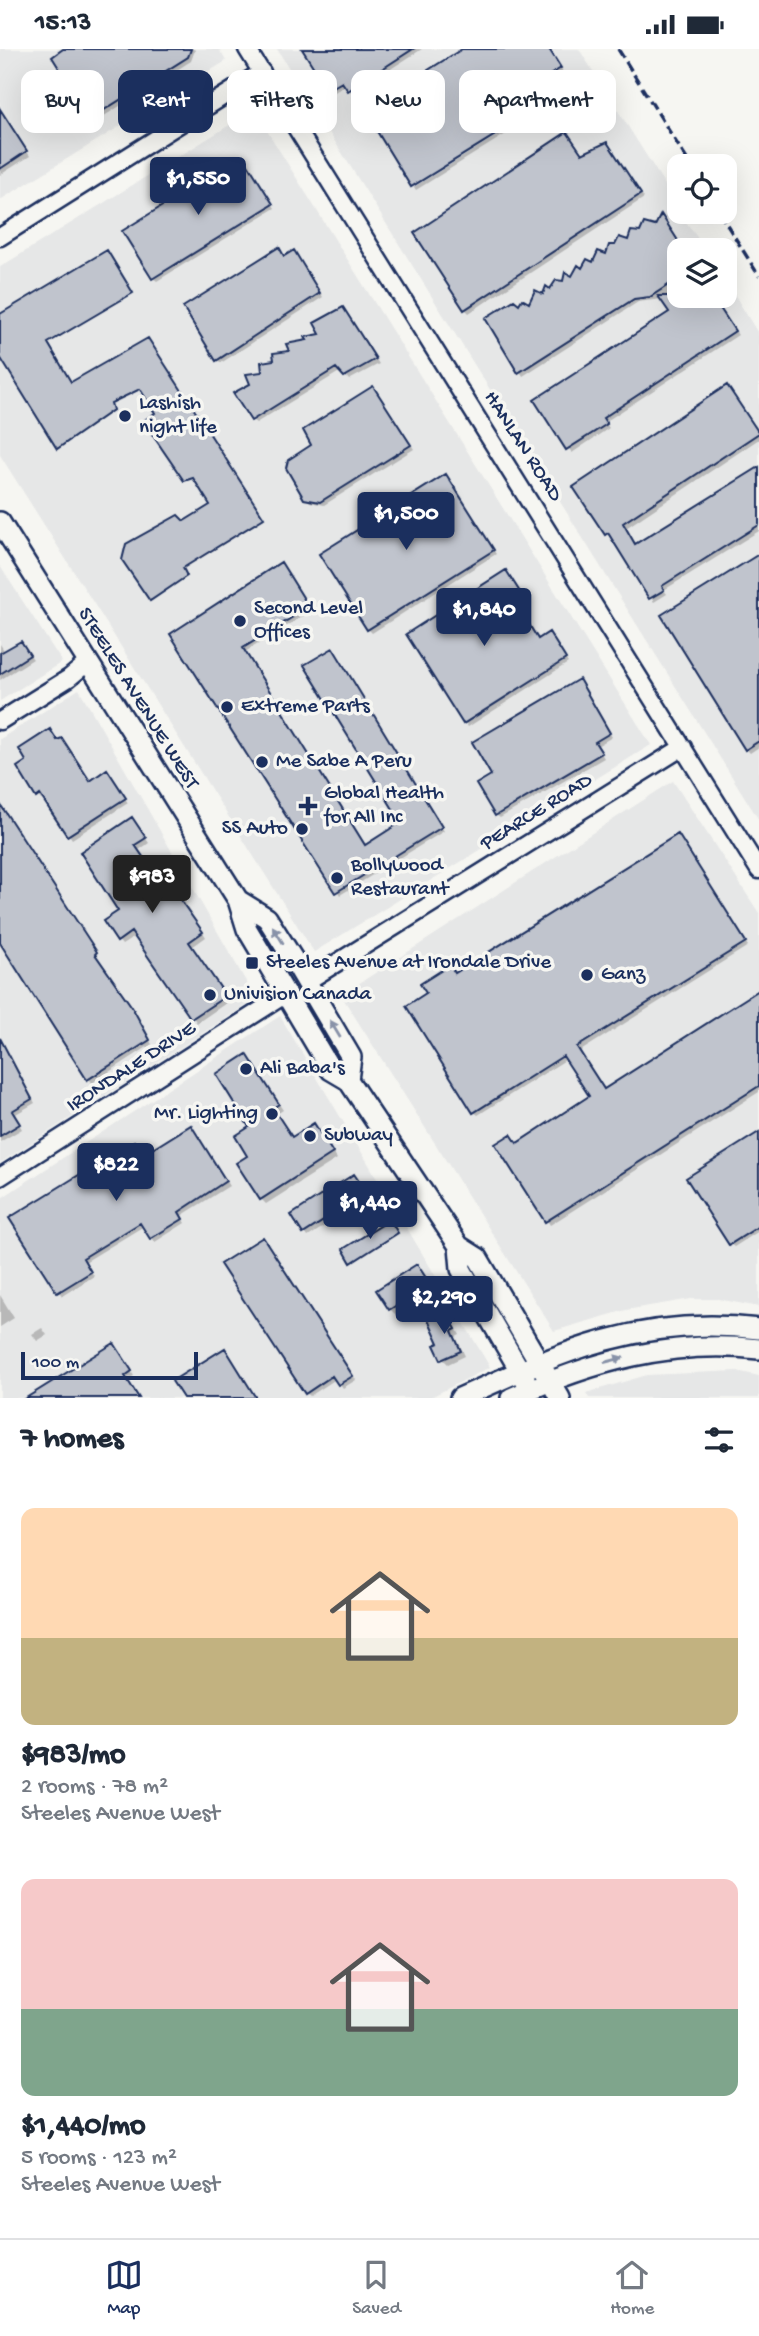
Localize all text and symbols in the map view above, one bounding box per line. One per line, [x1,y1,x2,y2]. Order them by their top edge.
text: 15:13 [35,9,91,40]
chip: Buy [21,70,104,133]
chip: Rent [118,70,213,133]
chip: Filters [227,70,337,133]
chip: New [351,70,445,133]
chip: Apartment [459,70,616,133]
map controls [667,154,737,308]
button: locate [667,154,737,224]
pin: $1,550 [141,157,255,217]
text: $1,550 [166,166,230,193]
button: layers [667,238,737,308]
street label: HANLAN ROAD [477,387,567,507]
place label: Lashish night life [139,392,218,441]
marker: Lashish night life [117,408,133,424]
pin: $1,500 [349,493,463,552]
text: $1,500 [373,501,439,528]
pin: $1,840 [427,589,541,648]
place label: Second Level Offices [254,597,363,646]
text: $1,840 [452,597,516,624]
street label: STEELES AVENUE WEST [71,604,204,795]
marker: Second Level Offices [232,613,248,629]
place label: Extreme Parts [241,695,371,720]
marker: Extreme Parts [219,699,235,715]
place label: Me Sabe A Peru [276,750,412,775]
marker: Me Sabe A Peru [254,754,270,770]
street label: PEARCE ROAD [476,769,598,858]
place label: Global Health for All Inc [323,782,444,831]
marker: Global Health for All Inc [298,796,318,816]
place label: SS Auto [222,817,288,842]
marker: SS Auto [294,821,310,837]
place label: Bollywood Restaurant [350,854,451,903]
pin: $983 [111,855,193,915]
text: $983 [129,864,175,891]
marker: Bollywood Restaurant [329,870,345,886]
one-way arrow [271,925,284,945]
place label: Steeles Avenue at Irondale Drive [266,951,552,976]
marker: Steeles Avenue at Irondale Drive [244,955,260,971]
place label: Ganz [601,963,646,988]
marker: Ganz [579,967,595,983]
place label: Univision Canada [224,983,373,1008]
marker: Univision Canada [202,987,218,1003]
street label: IRONDALE DRIVE [63,1017,202,1119]
one-way arrow [328,1020,341,1039]
place label: Ali Baba's [260,1057,346,1082]
marker: Ali Baba's [238,1061,254,1077]
place label: Mr. Lighting [154,1102,258,1127]
marker: Mr. Lighting [264,1106,280,1122]
place label: Subway [324,1124,393,1149]
marker: Subway [302,1128,318,1144]
pin: $822 [75,1143,157,1203]
text: $822 [93,1152,139,1179]
pin: $1,440 [313,1181,427,1241]
text: $1,440 [339,1190,401,1217]
pin: $2,290 [387,1277,501,1336]
text: $2,290 [412,1285,476,1312]
scale bar [21,1349,198,1381]
text: 100 m [32,1352,79,1375]
one-way arrow [603,1354,625,1365]
icon: filters [700,1421,738,1459]
text: 7 homes [21,1423,123,1458]
icon: home [317,1553,443,1679]
text: $983/mo [21,1739,126,1774]
text: 2 rooms · 78 m² [21,1774,168,1801]
text: Steeles Avenue West [21,1801,220,1828]
icon: home [317,1924,443,2050]
text: $1,440/mo [21,2110,146,2145]
text: 5 rooms · 123 m² [21,2145,177,2172]
text: Steeles Avenue West [21,2172,220,2199]
tab: Map [105,2256,143,2321]
tab: Saved [352,2256,401,2321]
tab: Home [610,2256,654,2321]

